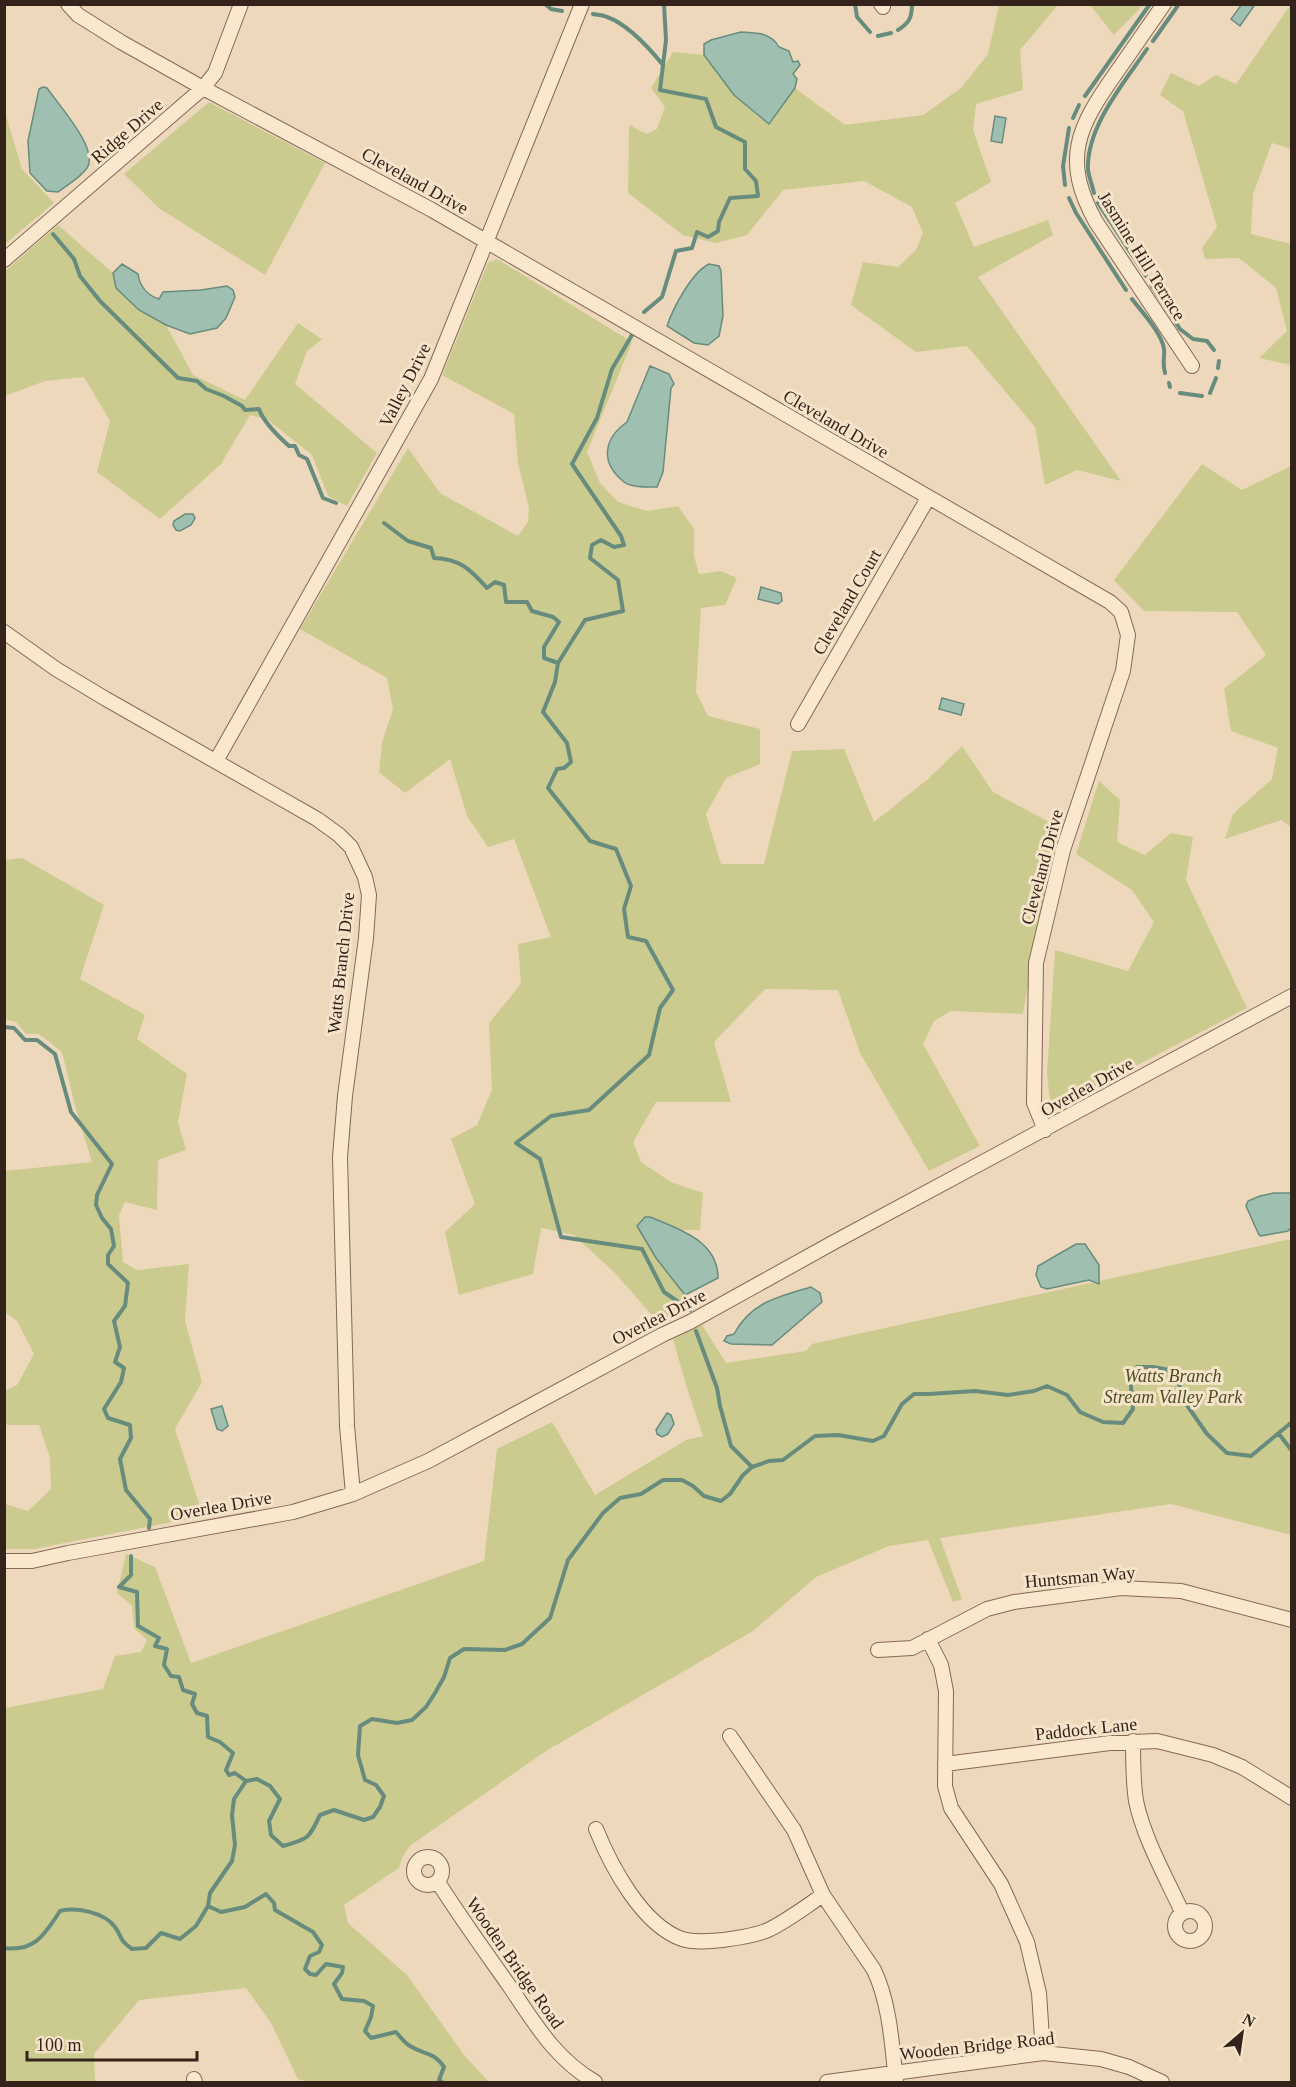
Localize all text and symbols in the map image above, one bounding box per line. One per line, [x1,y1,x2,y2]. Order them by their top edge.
street label: Ridge Drive [87,94,167,168]
street label: Cleveland Drive [358,144,472,218]
street label: Jasmine Hill Terrace [1094,188,1190,324]
street label: Valley Drive [375,340,435,430]
street label: Cleveland Drive [780,386,892,462]
street label: Cleveland Court [809,546,885,658]
street label: Cleveland Drive [1017,807,1067,927]
street label: Watts Branch Drive [324,891,358,1035]
street label: Overlea Drive [1037,1053,1137,1121]
street label: Overlea Drive [609,1285,709,1349]
park label: Watts Branch Stream Valley Park [1104,1366,1243,1407]
street label: Overlea Drive [169,1487,273,1525]
street label: Huntsman Way [1024,1562,1136,1592]
street label: Paddock Lane [1034,1714,1138,1744]
street label: Wooden Bridge Road [462,1894,568,2032]
north arrow [1212,2003,1272,2063]
text: N [1240,2010,1259,2031]
scale bar [27,2024,196,2062]
street label: Wooden Bridge Road [899,2028,1055,2064]
text: 100 m [36,2035,82,2055]

